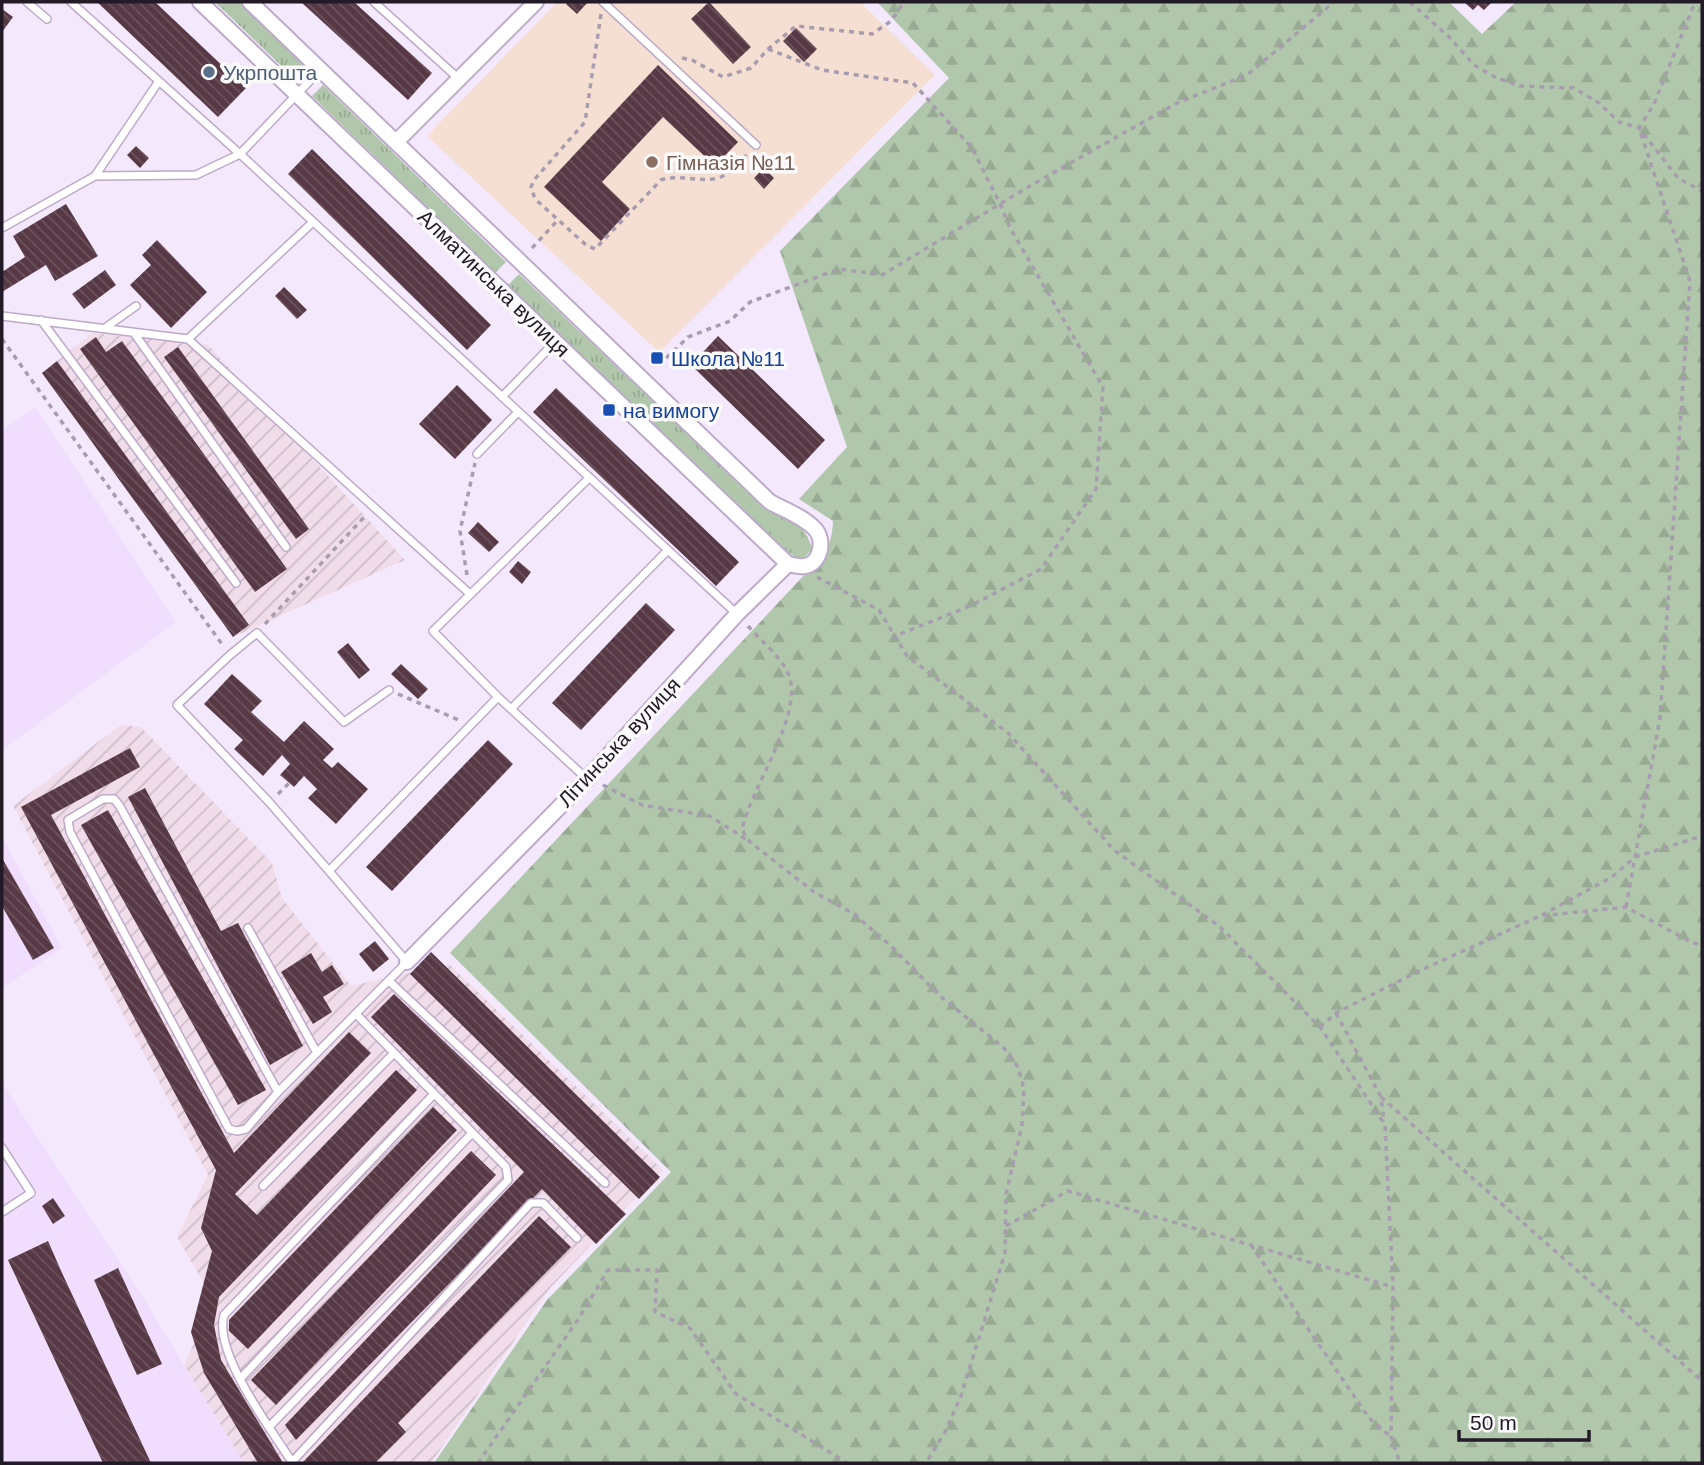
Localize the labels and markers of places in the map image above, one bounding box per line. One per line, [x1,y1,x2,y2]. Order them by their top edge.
place label: Укрпошта [223,61,318,84]
marker: Укрпошта [201,64,217,80]
place label: Гімназія №11 [666,151,795,174]
marker: Гімназія №11 [644,154,660,170]
place label: Школа №11 [671,347,785,370]
marker: Школа №11 [649,350,665,366]
place label: на вимогу [623,399,720,422]
marker: на вимогу [601,402,617,418]

